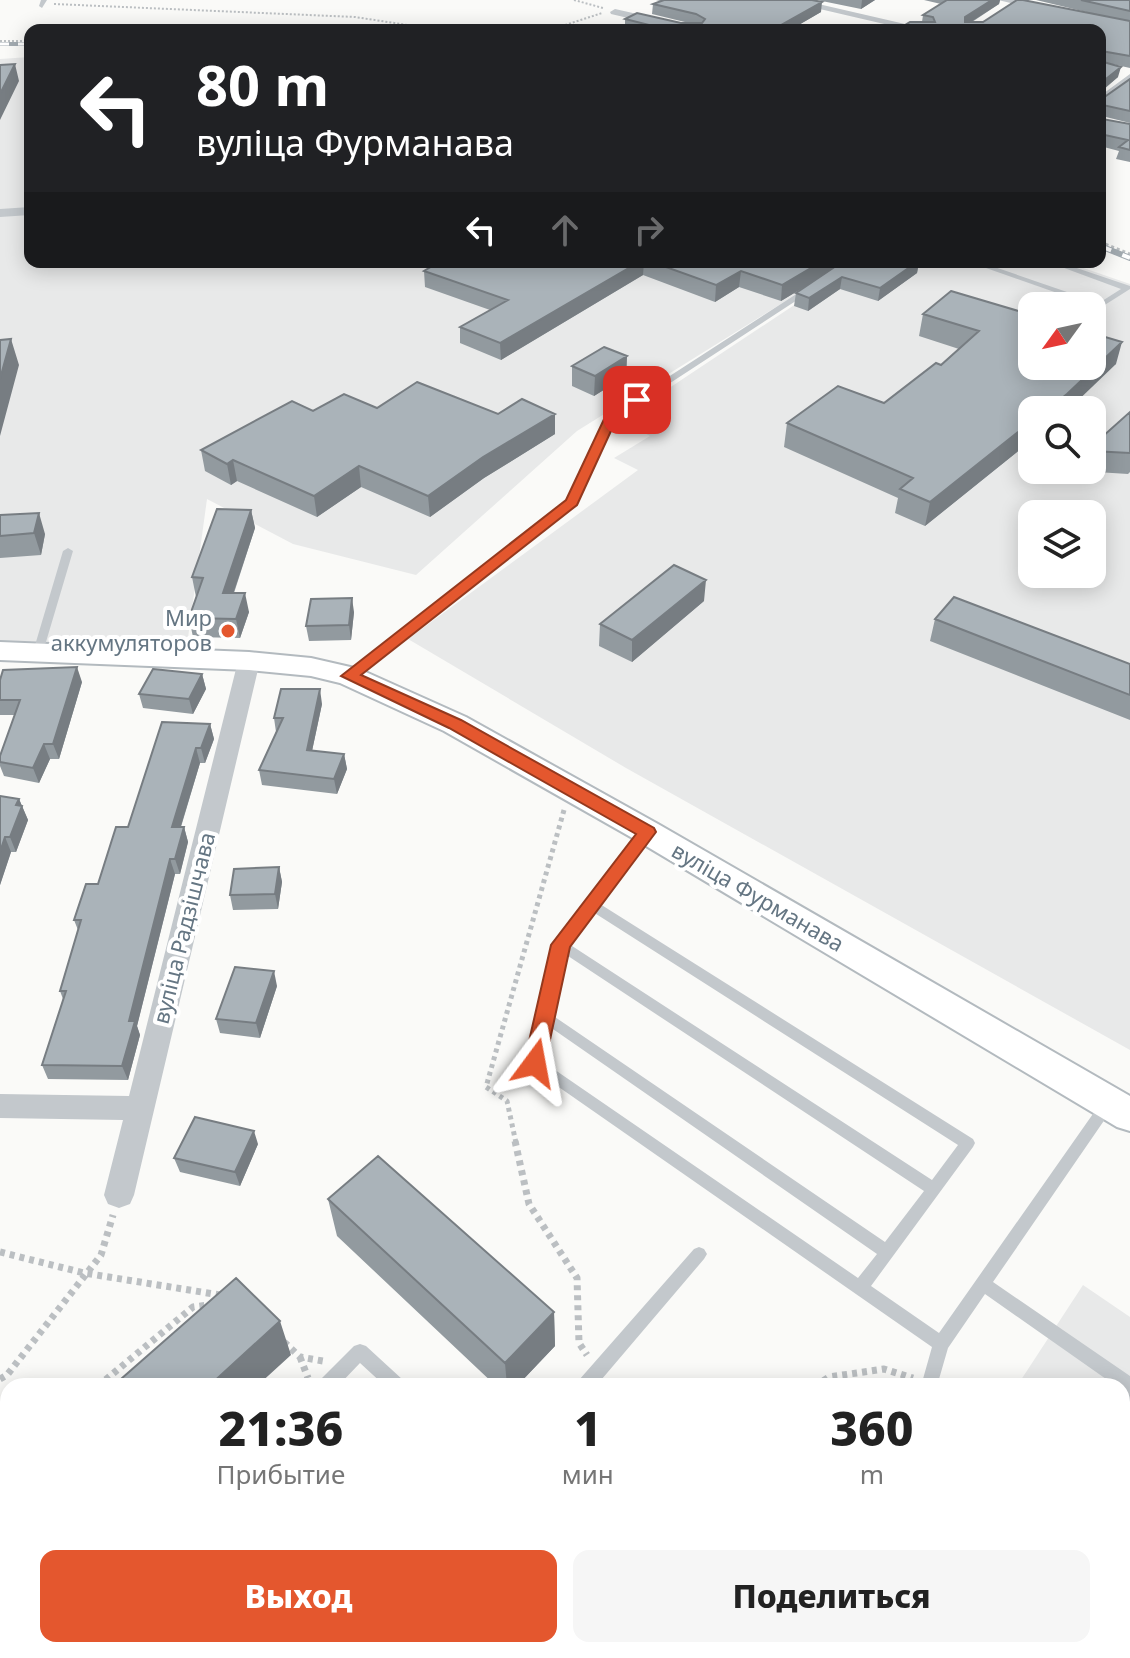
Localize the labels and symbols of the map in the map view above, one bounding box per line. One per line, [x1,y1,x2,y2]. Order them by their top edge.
north arrow [1018,292,1106,380]
pin [603,366,671,434]
place label: Мир аккумуляторов [51,602,212,657]
marker: Мир аккумуляторов [219,622,237,640]
street label: вуліца Радзішчава [145,829,221,1027]
street label: вуліца Фурманава [667,835,850,958]
position arrow [493,1021,577,1105]

